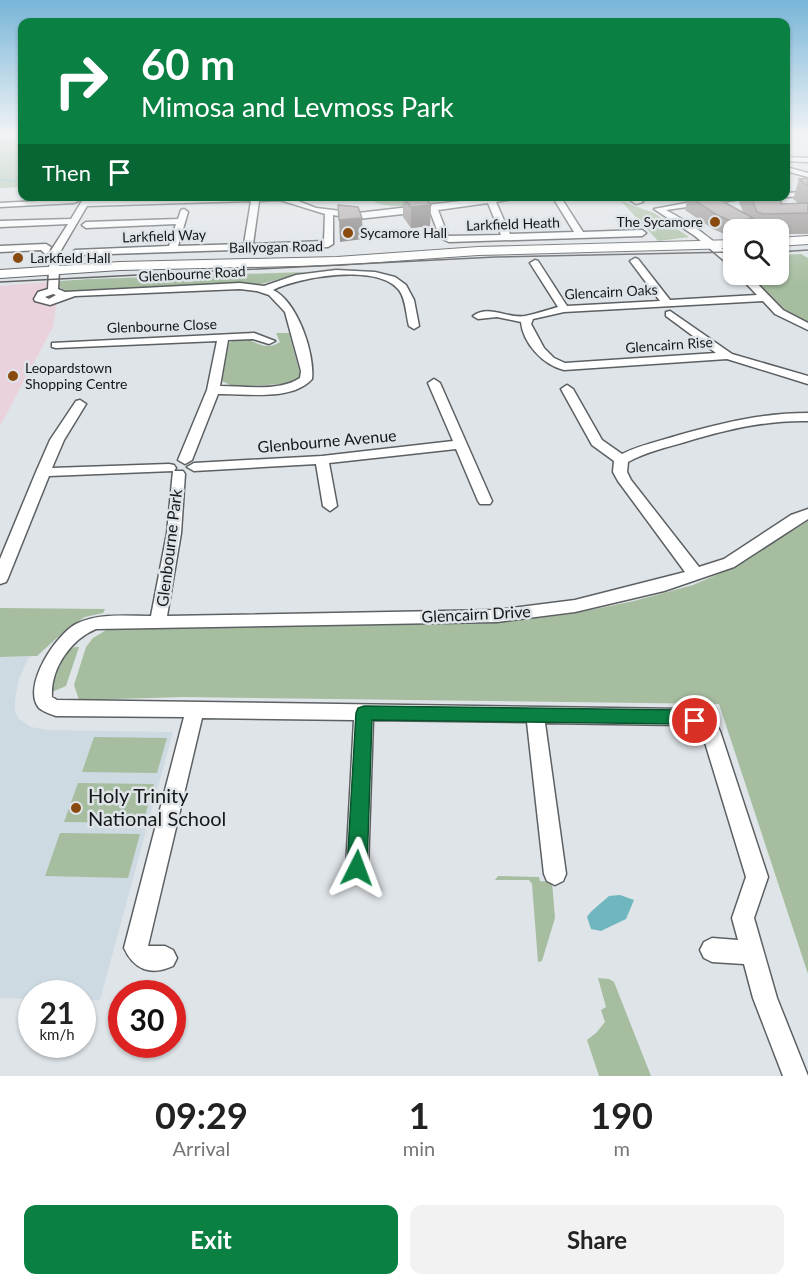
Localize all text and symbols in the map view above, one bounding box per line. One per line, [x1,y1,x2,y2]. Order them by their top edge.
text: 60 m [141,39,235,89]
icon: right [42,42,120,120]
text: Mimosa and Levmoss Park [141,90,454,123]
icon: arrive [103,156,136,189]
text: Then [42,159,91,186]
street label: Larkfield Heath [466,213,560,234]
place label: The Sycamore [617,213,703,230]
marker: The Sycamore [708,215,722,229]
map controls [723,219,789,285]
button: search [723,219,789,285]
place label: Sycamore Hall [360,224,447,241]
street label: Larkfield Way [122,226,207,245]
marker: Sycamore Hall [341,226,355,240]
street label: Ballyogan Road [229,237,323,256]
place label: Larkfield Hall [30,249,111,266]
marker: Larkfield Hall [11,251,25,265]
street label: Glenbourne Road [138,262,246,285]
street label: Glencairn Oaks [564,281,658,302]
street label: Glenbourne Close [107,315,217,336]
street label: Glencairn Rise [625,333,713,356]
place label: Leopardstown Shopping Centre [25,359,128,392]
marker: Leopardstown Shopping Centre [6,369,20,383]
street label: Glenbourne Avenue [257,425,397,456]
street label: Glenbourne Park [152,487,185,608]
street label: Glencairn Drive [421,601,531,626]
pin [669,695,720,746]
icon: arrive [678,704,711,737]
place label: Holy Trinity National School [88,783,226,830]
marker: Holy Trinity National School [69,801,83,815]
position arrow [325,836,389,900]
speed limit sign: 30 [108,980,186,1058]
text: 21 [40,994,74,1030]
text: km/h [39,1025,75,1043]
text: 09:29 [155,1093,248,1137]
text: 1 [409,1093,430,1137]
text: 190 [590,1093,653,1137]
text: Arrival [173,1136,230,1160]
text: min [403,1136,435,1160]
text: m [613,1136,630,1160]
button: Exit [24,1205,398,1274]
button: Share [410,1205,784,1274]

